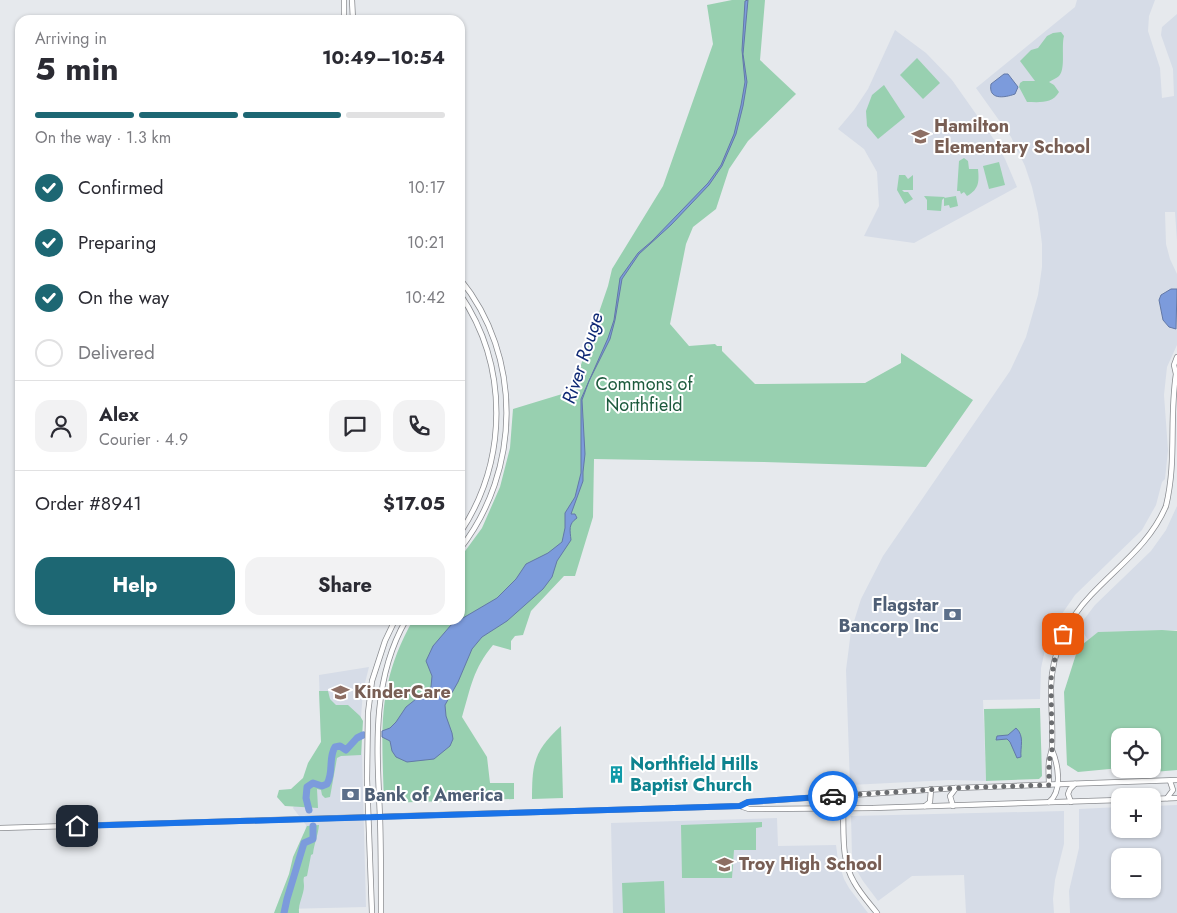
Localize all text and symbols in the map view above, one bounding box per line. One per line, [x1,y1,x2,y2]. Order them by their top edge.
text: Arriving in [35,27,107,50]
text: 10:49–10:54 [322,44,445,71]
text: 5 min [35,46,119,92]
place label: Hamilton Elementary School [934,113,1090,160]
text: On the way · 1.3 km [35,126,171,149]
school or university icon: Hamilton Elementary School [910,126,930,146]
icon: check [35,174,63,202]
text: Confirmed [78,174,164,201]
text: 10:17 [408,176,445,199]
icon: check [35,229,63,257]
text: Preparing [78,229,156,256]
text: 10:21 [407,231,445,254]
icon: check [35,284,63,312]
text: On the way [78,284,169,311]
text: 10:42 [405,286,445,309]
water label: River Rouge [555,309,610,407]
text: Delivered [78,339,155,366]
park label: Commons of Northfield [595,371,693,418]
button: person [35,400,87,452]
button: chat [329,400,381,452]
button: phone [393,400,445,452]
text: Alex [99,401,139,428]
text: Courier · 4.9 [99,428,188,451]
text: Order #8941 [35,490,142,517]
text: $17.05 [383,490,445,517]
button: Help [35,557,235,615]
button: Share [245,557,445,615]
place label: Flagstar Bancorp Inc [839,592,940,639]
bank icon: Flagstar Bancorp Inc [943,605,963,625]
pin [1042,613,1084,655]
icon: bag [1049,620,1077,648]
place label: KinderCare [354,679,451,705]
school or university icon: KinderCare [330,682,350,702]
map controls [1111,728,1161,898]
button: locate [1111,728,1161,778]
place label: Northfield Hills Baptist Church [630,751,758,798]
building icon: Northfield Hills Baptist Church [606,764,626,784]
courier [808,771,858,821]
place label: Bank of America [364,782,503,808]
icon: car [819,782,847,810]
bank icon: Bank of America [340,785,360,805]
button: + [1111,788,1161,838]
pin [56,805,98,847]
icon: home [63,812,91,840]
button: − [1111,848,1161,898]
place label: Troy High School [739,851,882,877]
school or university icon: Troy High School [715,854,735,874]

